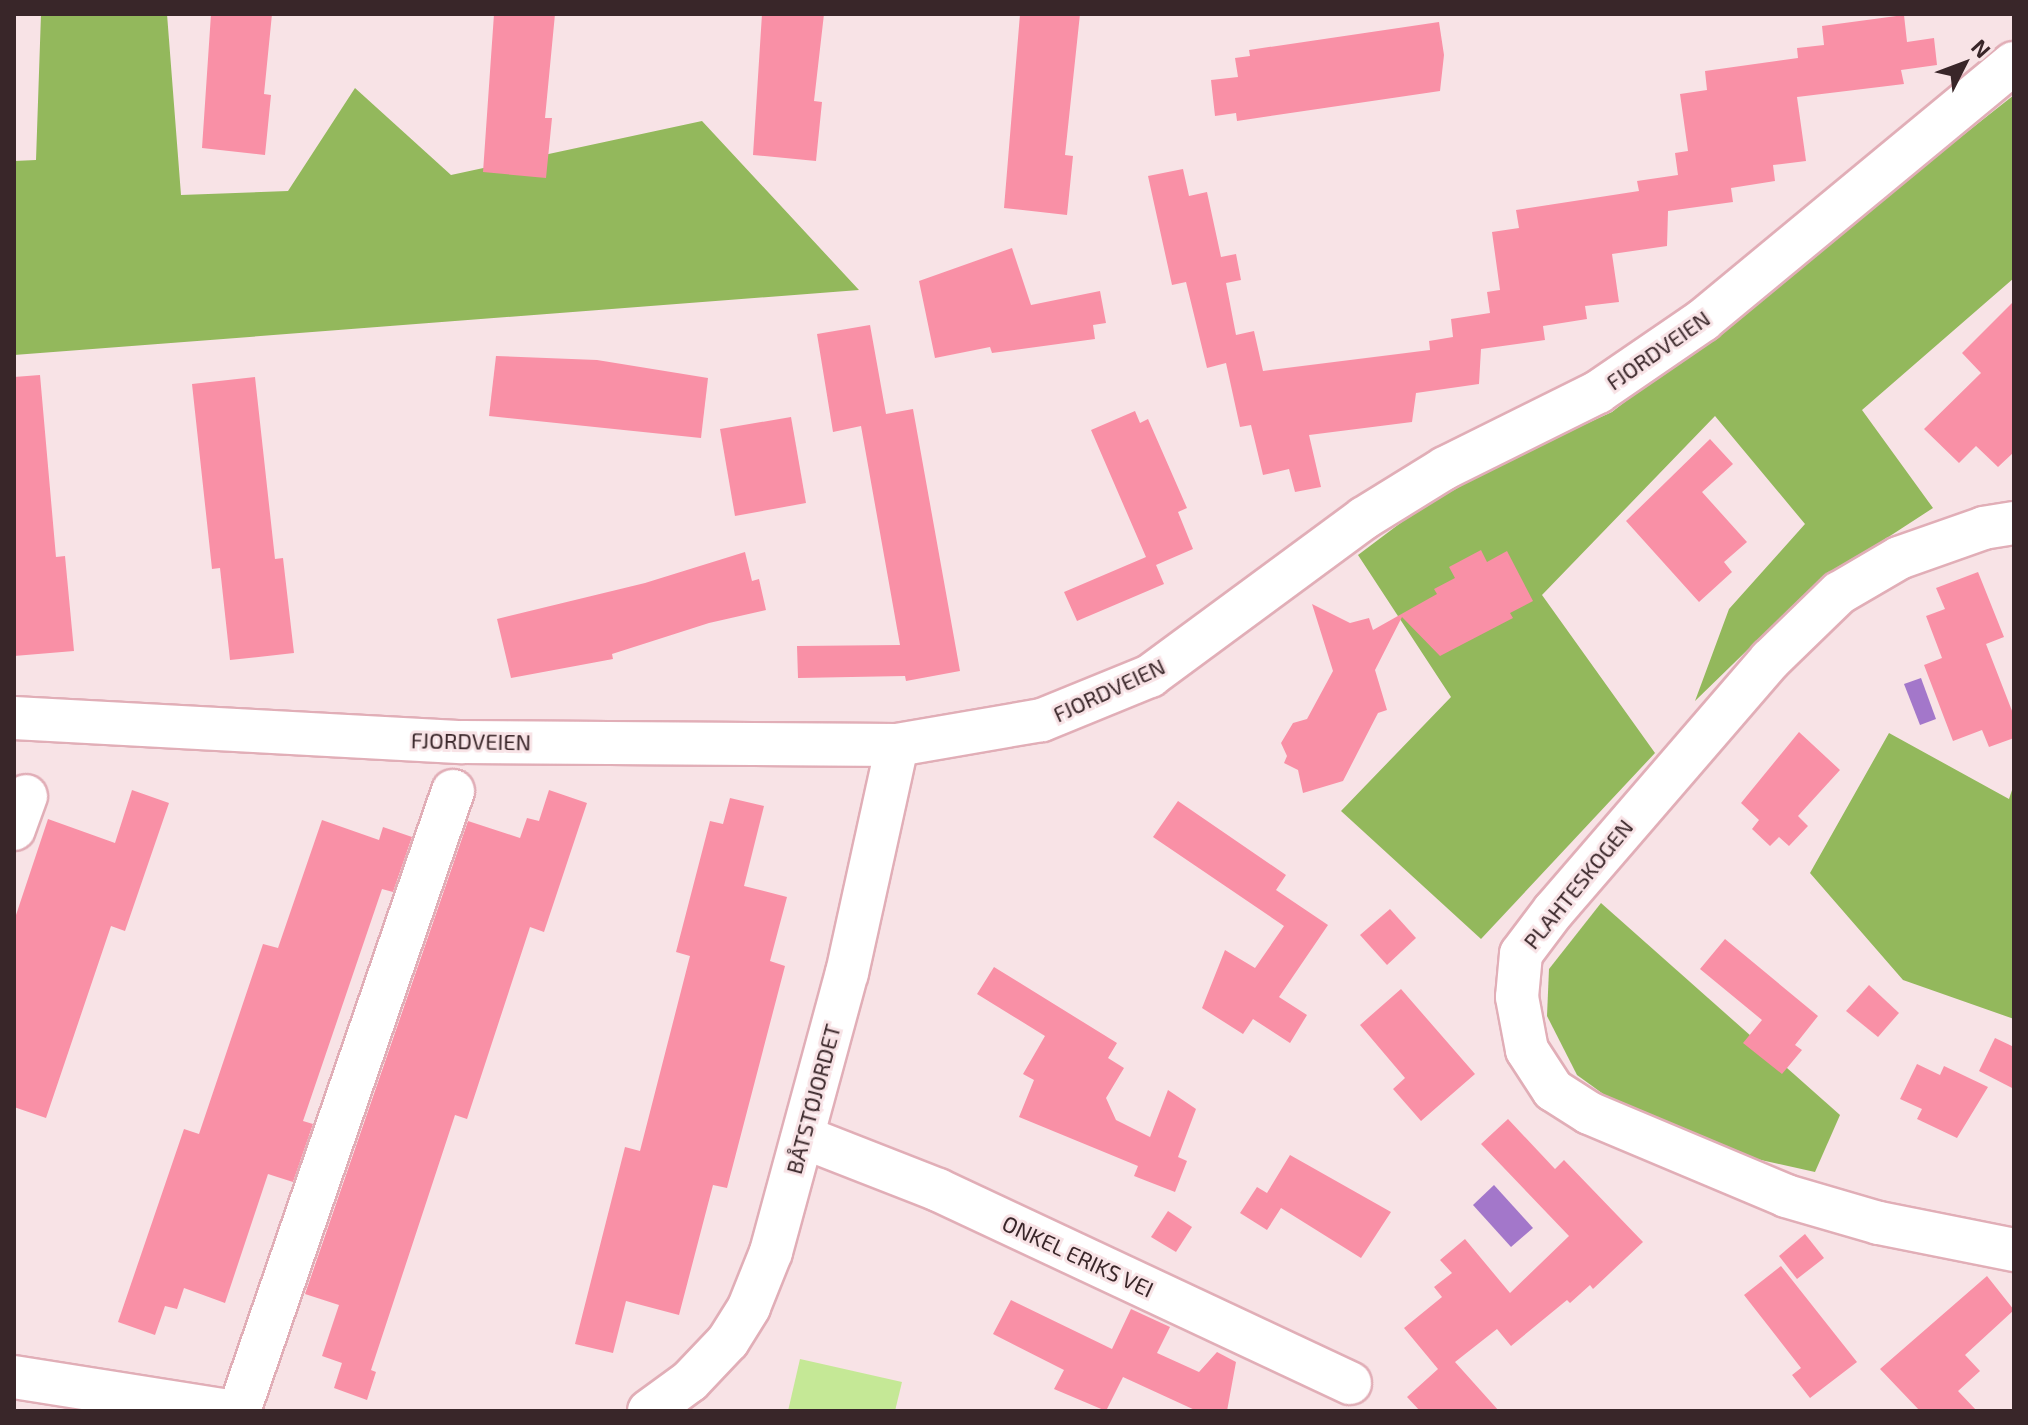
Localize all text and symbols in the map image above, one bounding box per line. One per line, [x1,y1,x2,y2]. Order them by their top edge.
north arrow [1924,24,2004,104]
text: N [1967,33,1997,63]
street label: FJORDVEIEN [1601,305,1715,395]
street label: FJORDVEIEN [1049,653,1169,727]
street label: FJORDVEIEN [411,727,531,755]
street label: PLAHTESKOGEN [1518,814,1638,954]
street label: BÅTSTØJORDET [780,1021,846,1177]
street label: ONKEL ERIKS VEI [998,1209,1158,1303]

